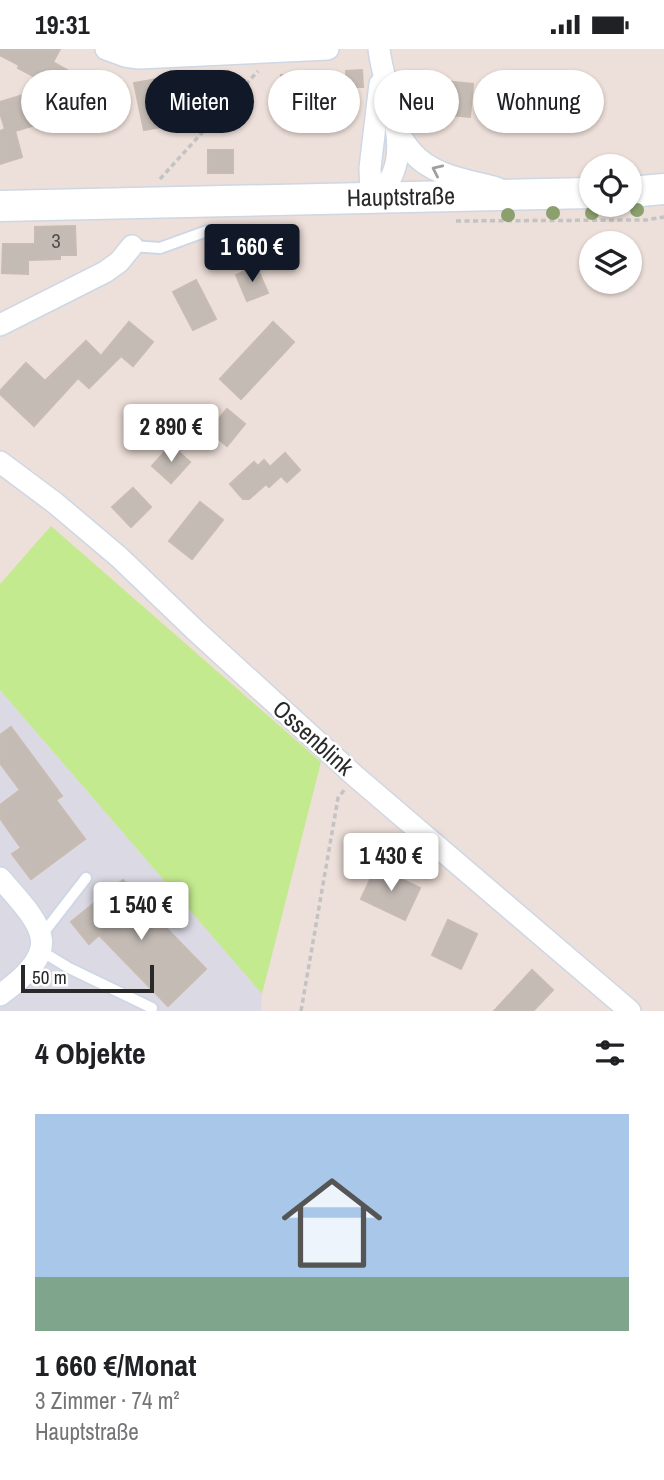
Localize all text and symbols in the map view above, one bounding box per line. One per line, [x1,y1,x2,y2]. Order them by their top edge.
text: 19:31 [35,7,90,42]
chip: Kaufen [21,70,131,133]
chip: Mieten [145,70,254,133]
chip: Filter [268,70,360,133]
chip: Neu [374,70,459,133]
chip: Wohnung [473,70,604,133]
map controls [579,154,642,294]
button: locate [579,154,642,217]
one-way arrow [432,164,444,178]
street label: Hauptstraße [346,179,455,213]
pin: 1 660 € [187,225,317,284]
house number: 3 [51,226,61,255]
text: 1 660 € [221,231,283,262]
button: layers [579,231,642,294]
pin: 2 890 € [106,405,236,464]
text: 2 890 € [140,411,202,442]
street label: Ossenblink [266,692,361,782]
pin: 1 430 € [326,833,456,893]
text: 1 430 € [360,840,422,871]
pin: 1 540 € [76,883,206,942]
text: 1 540 € [110,889,172,920]
scale bar [21,962,154,994]
text: 50 m [32,964,67,990]
text: 4 Objekte [35,1033,146,1073]
icon: filters [591,1034,629,1072]
icon: home [269,1160,395,1286]
text: 1 660 €/Monat [35,1345,196,1385]
text: 3 Zimmer · 74 m² [35,1385,180,1416]
text: Hauptstraße [35,1416,139,1447]

